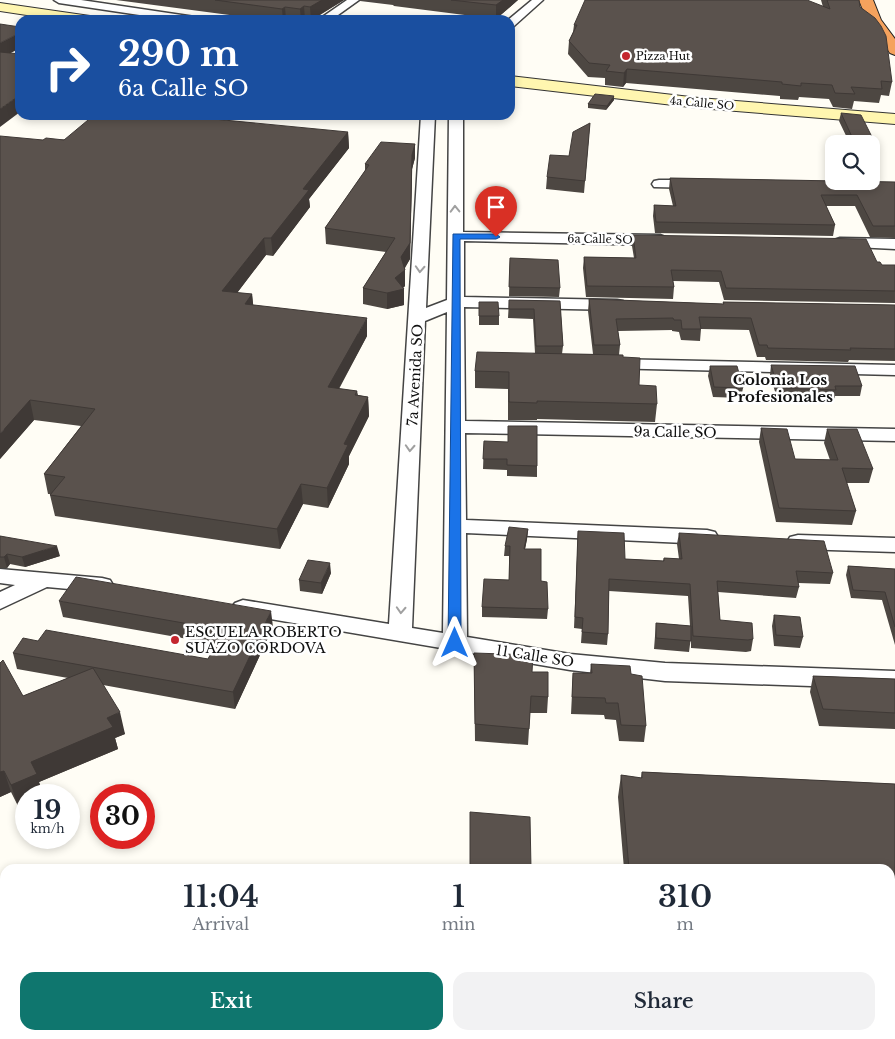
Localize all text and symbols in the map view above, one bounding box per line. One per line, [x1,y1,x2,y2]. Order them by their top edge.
text: 290 m [118,32,239,75]
icon: right [35,35,100,100]
place label: Pizza Hut [636,49,691,63]
marker: Pizza Hut [620,50,632,62]
text: 6a Calle SO [118,75,248,102]
street label: 4a Calle SO [669,93,735,113]
map controls [825,135,880,190]
button: search [825,135,880,190]
pin [475,186,517,237]
icon: arrive [482,193,510,221]
one-way arrow [450,205,460,213]
street label: 6a Calle SO [567,231,633,247]
one-way arrow [415,265,425,273]
street label: 7a Avenida SO [403,324,427,426]
district label: Colonia Los Profesionales [727,370,833,406]
street label: 9a Calle SO [633,422,717,442]
one-way arrow [405,445,416,453]
one-way arrow [396,607,407,615]
position arrow [428,616,480,668]
place label: ESCUELA ROBERTO SUAZO CORDOVA [185,623,342,657]
marker: ESCUELA ROBERTO SUAZO CORDOVA [169,634,181,646]
street label: 11 Calle SO [495,641,575,671]
speed limit sign: 30 [90,784,155,849]
text: 19 [34,795,61,826]
text: km/h [30,821,65,836]
text: 11:04 [183,878,259,915]
text: 1 [452,878,465,915]
text: 310 [658,878,712,915]
text: Arrival [192,914,249,934]
text: min [442,914,475,934]
text: m [677,914,694,934]
button: Exit [20,972,443,1030]
button: Share [453,972,875,1030]

